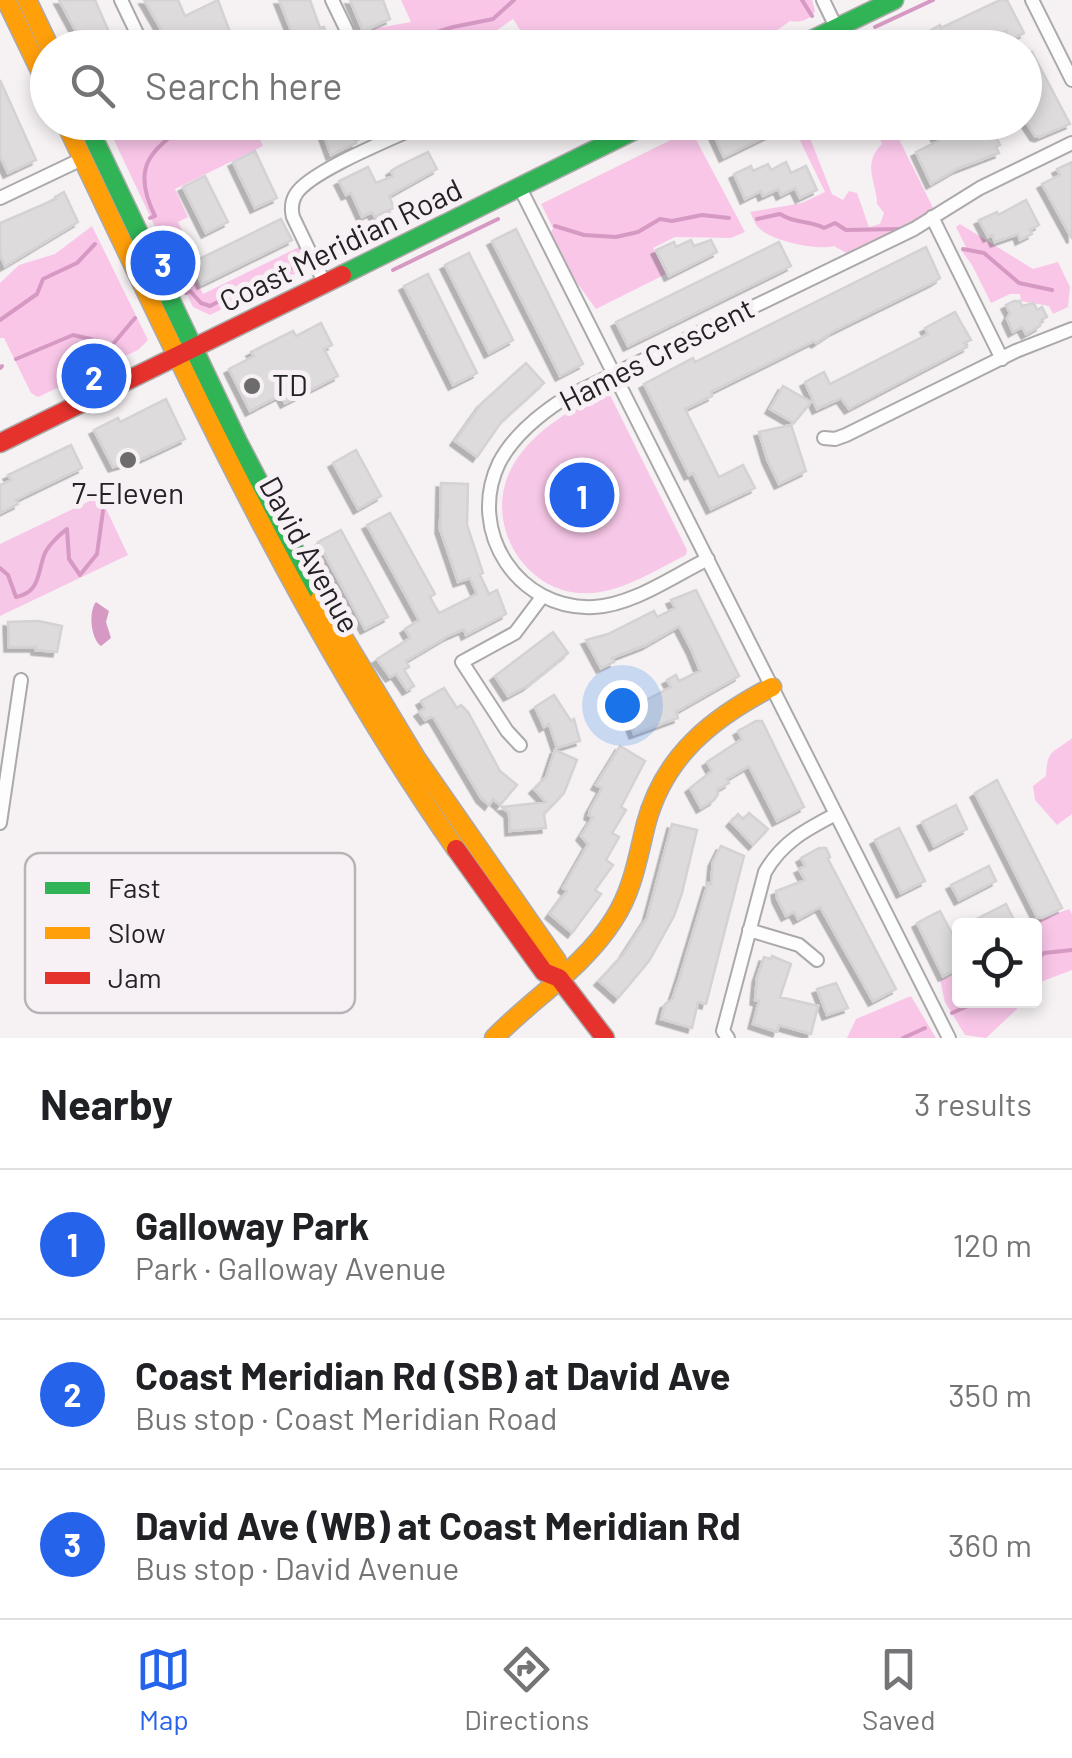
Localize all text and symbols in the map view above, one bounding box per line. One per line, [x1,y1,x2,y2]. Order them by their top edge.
search box [30,30,1042,140]
icon: search [65,58,120,113]
text: Search here [145,62,343,108]
street label: Coast Meridian Road [213,170,467,318]
pin: 3 [130,226,196,300]
street label: Hames Crescent [553,289,759,418]
pin: 2 [62,338,126,414]
place label: TD [272,366,308,402]
marker: TD [241,375,263,397]
marker: 7-Eleven [117,449,139,471]
pin: 1 [550,458,614,532]
street label: David Avenue [253,470,368,638]
place label: 7-Eleven [72,474,184,510]
your location [597,680,648,731]
legend [25,853,355,1013]
text: Fast [108,870,161,904]
text: Slow [108,915,166,949]
map controls [952,918,1042,1008]
button: locate [952,918,1042,1008]
text: Jam [108,960,162,994]
text: Nearby [40,1078,173,1128]
text: 3 results [914,1084,1032,1122]
text: Galloway Park [135,1202,369,1248]
text: 1 [67,1225,78,1263]
text: 120 m [953,1225,1032,1263]
text: Park · Galloway Avenue [135,1248,446,1286]
text: Coast Meridian Rd (SB) at David Ave [135,1352,730,1398]
text: 2 [64,1375,81,1413]
text: 350 m [948,1375,1032,1413]
text: Bus stop · Coast Meridian Road [135,1398,557,1436]
text: David Ave (WB) at Coast Meridian Rd [135,1502,741,1548]
text: 3 [64,1525,81,1563]
text: 360 m [948,1525,1032,1563]
text: Bus stop · David Avenue [135,1548,459,1586]
tab: Map [136,1642,191,1736]
tab: Directions [464,1642,589,1736]
tab: Saved [862,1642,936,1736]

